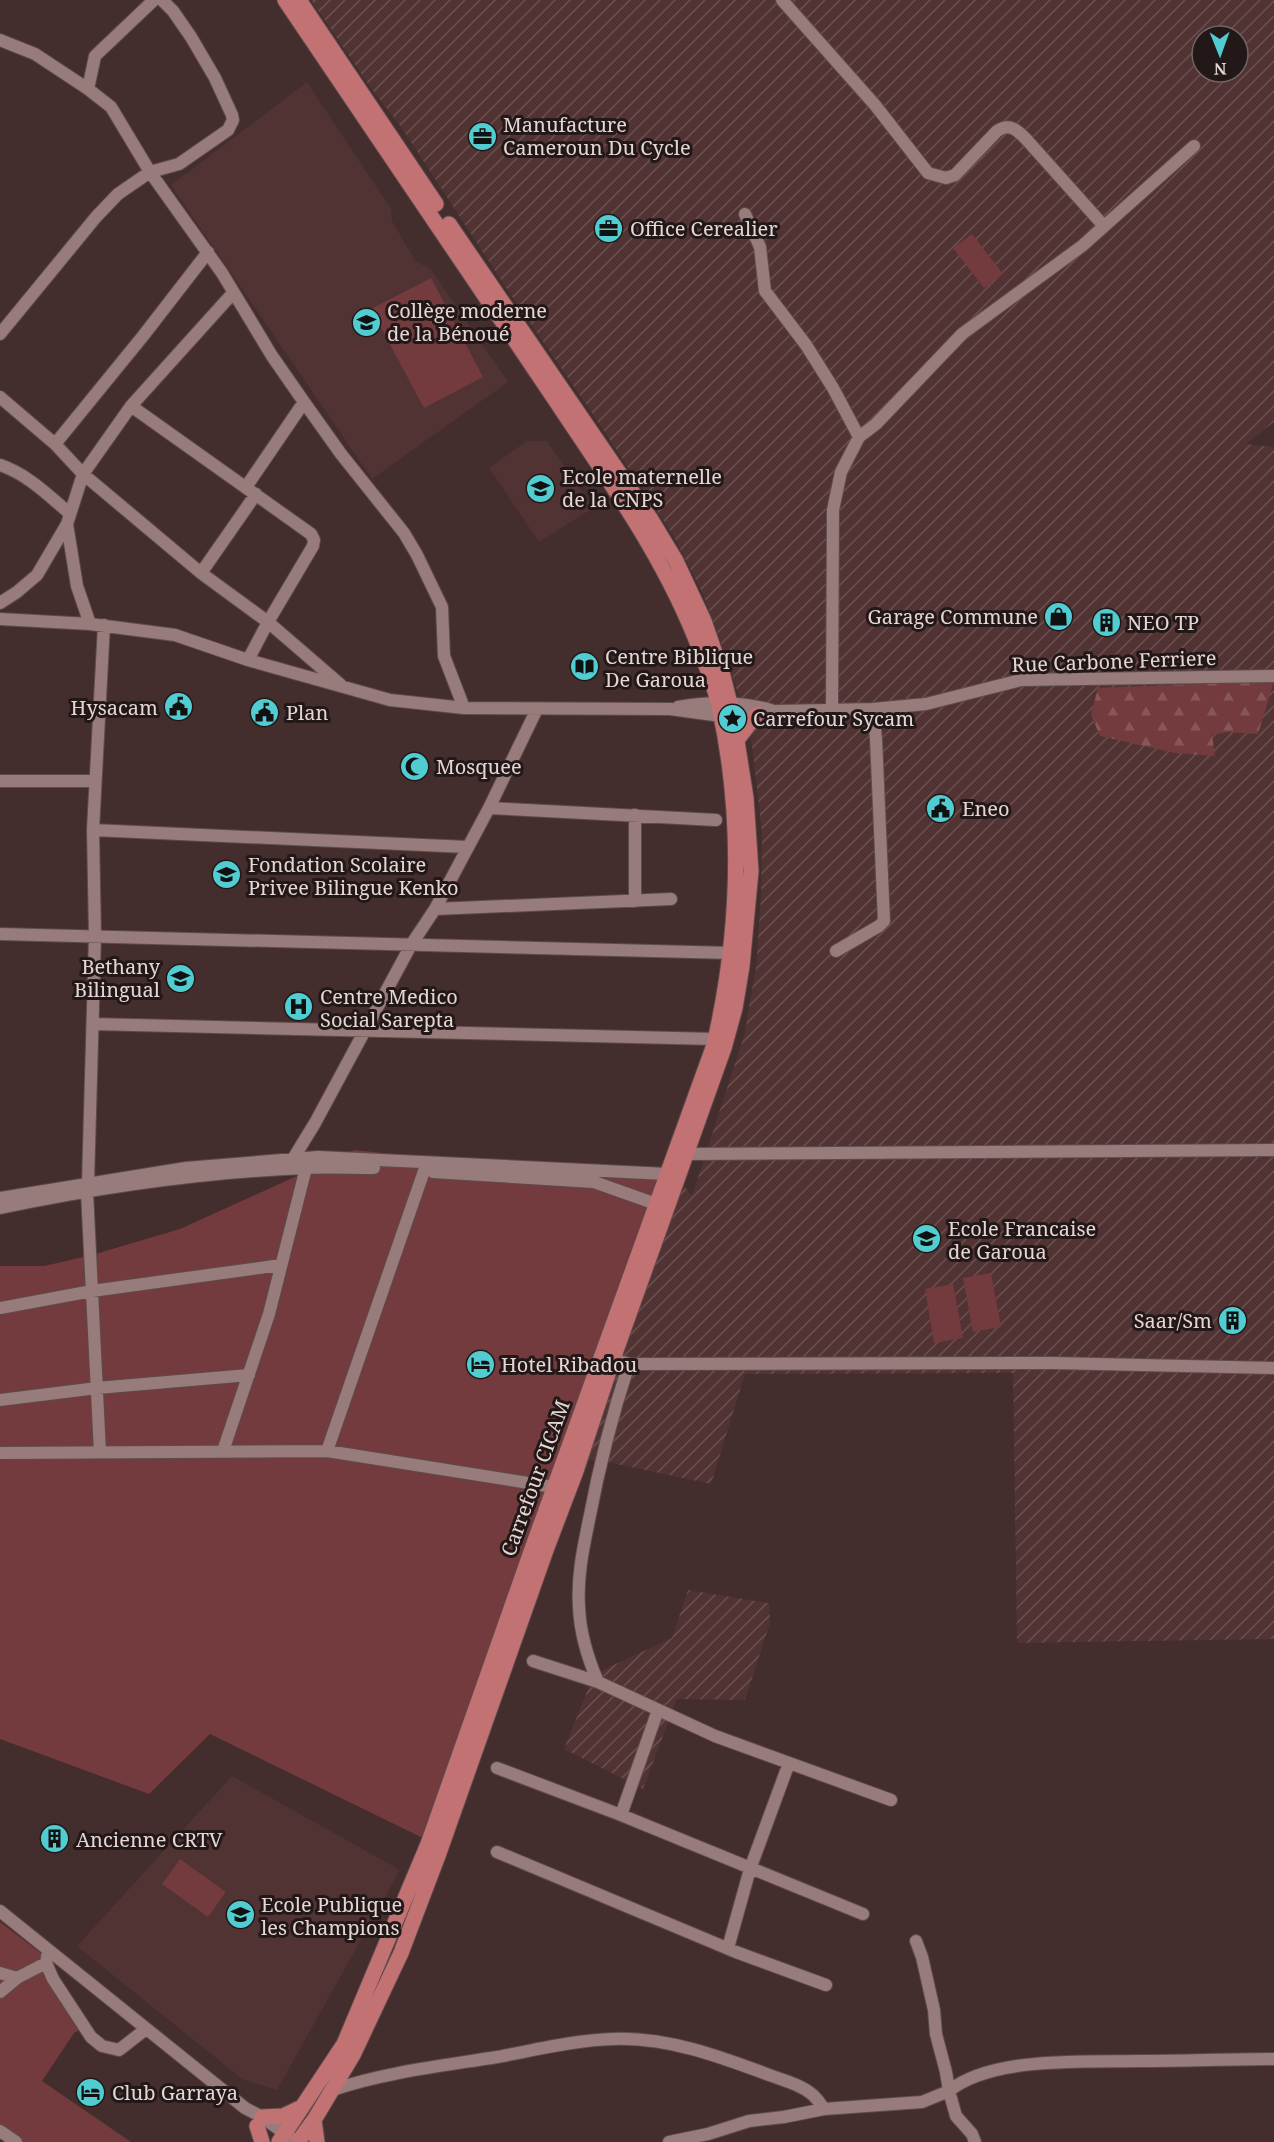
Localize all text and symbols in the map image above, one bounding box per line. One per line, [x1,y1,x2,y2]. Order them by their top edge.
north arrow [1190,24,1250,84]
text: N [1213,58,1227,80]
place label: Manufacture Cameroun Du Cycle [503,111,691,161]
office icon: Manufacture Cameroun Du Cycle [466,120,498,152]
office icon: Office Cerealier [593,212,625,244]
place label: Office Cerealier [630,215,778,242]
place label: Collège moderne de la Bénoué [387,297,547,347]
school or university icon: Collège moderne de la Bénoué [350,306,382,338]
place label: Ecole maternelle de la CNPS [562,463,722,513]
school or university icon: Ecole maternelle de la CNPS [525,472,557,504]
shop icon: Garage Commune [1043,600,1075,632]
place label: Garage Commune [868,603,1038,630]
building icon: NEO TP [1090,606,1122,638]
place label: NEO TP [1127,609,1199,636]
place label: Centre Biblique De Garoua [605,643,753,693]
street label: Rue Carbone Ferriere [1011,644,1217,678]
library icon: Centre Biblique De Garoua [568,651,600,683]
public building icon: Hysacam [163,691,195,723]
place label: Hysacam [71,694,158,721]
public building icon: Plan [249,696,281,728]
place label: Plan [286,699,329,726]
place icon: Carrefour Sycam [716,702,748,734]
place label: Carrefour Sycam [753,705,914,732]
mosque icon: Mosquee [399,750,431,782]
place label: Mosquee [436,753,522,780]
public building icon: Eneo [925,792,957,824]
place label: Eneo [962,795,1010,822]
place label: Fondation Scolaire Privee Bilingue Kenko [248,851,458,901]
school or university icon: Fondation Scolaire Privee Bilingue Kenko [211,859,243,891]
place label: Bethany Bilingual [74,953,161,1003]
school or university icon: Bethany Bilingual [165,962,197,994]
place label: Centre Medico Social Sarepta [320,983,458,1033]
hospital icon: Centre Medico Social Sarepta [283,991,315,1023]
place label: Ecole Francaise de Garoua [948,1215,1096,1265]
school or university icon: Ecole Francaise de Garoua [911,1223,943,1255]
building icon: Saar/Sm [1217,1304,1249,1336]
place label: Saar/Sm [1134,1307,1212,1334]
hotel icon: Hotel Ribadou [464,1348,496,1380]
place label: Hotel Ribadou [501,1351,637,1378]
street label: Carrefour CICAM [494,1396,576,1560]
building icon: Ancienne CRTV [39,1823,71,1855]
place label: Ancienne CRTV [76,1826,223,1853]
place label: Ecole Publique les Champions [261,1891,402,1941]
school or university icon: Ecole Publique les Champions [224,1899,256,1931]
hotel icon: Club Garraya [75,2076,107,2108]
place label: Club Garraya [112,2079,238,2106]

